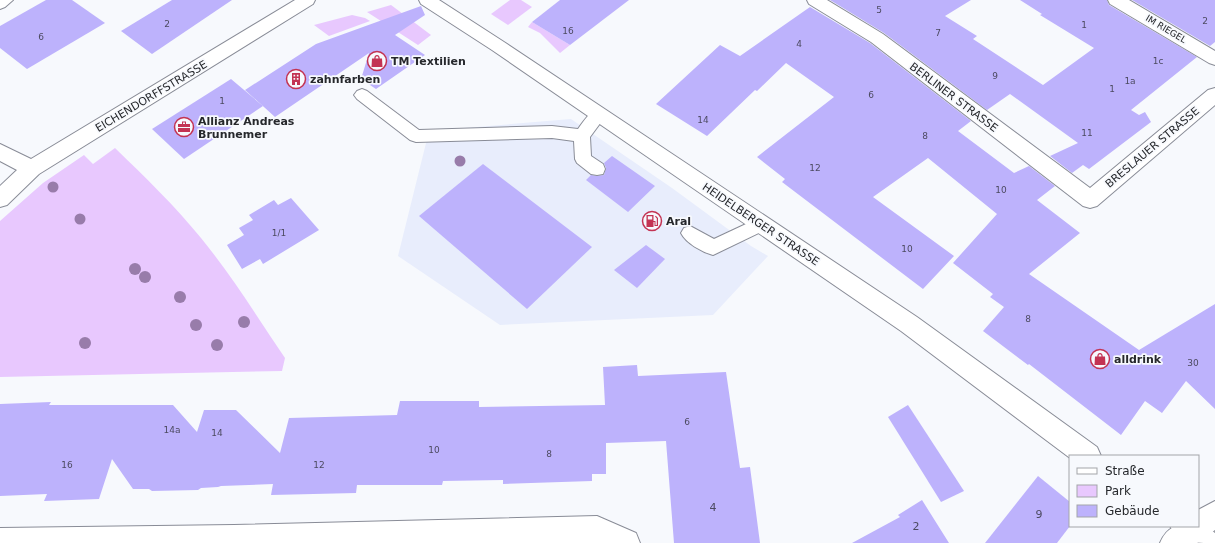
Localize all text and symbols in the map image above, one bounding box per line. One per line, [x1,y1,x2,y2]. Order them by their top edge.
house number: 5 [876,5,882,15]
street label: IM RIEGEL [1144,13,1188,45]
house number: 2 [1202,16,1208,26]
house number: 2 [164,19,170,29]
house number: 1 [1081,20,1087,30]
house number: 16 [562,26,574,36]
house number: 7 [935,28,941,38]
house number: 6 [38,32,44,42]
house number: 4 [796,39,802,49]
shop icon: TM Textilien [366,50,388,72]
place label: TM Textilien [391,55,466,68]
house number: 1c [1153,56,1163,66]
street label: EICHENDORFFSTRASSE [93,58,209,135]
street label: BERLINER STRASSE [907,60,1000,135]
building icon: zahnfarben [285,68,307,90]
house number: 9 [992,71,998,81]
place label: zahnfarben [310,73,380,86]
house number: 1a [1124,76,1136,86]
house number: 1 [1109,84,1115,94]
house number: 6 [868,90,874,100]
house number: 1 [219,96,225,106]
street label: BRESLAUER STRASSE [1103,104,1202,190]
place label: Allianz Andreas Brunnemer [198,115,295,141]
house number: 14 [697,115,709,125]
office icon: Allianz Andreas Brunnemer [173,116,195,138]
house number: 11 [1081,128,1093,138]
house number: 8 [922,131,928,141]
house number: 12 [809,163,821,173]
street label: HEIDELBERGER STRASSE [700,180,822,268]
house number: 10 [995,185,1007,195]
fuel station icon: Aral [641,210,663,232]
place label: Aral [666,215,691,228]
house number: 1/1 [272,228,286,238]
house number: 10 [901,244,913,254]
house number: 8 [1025,314,1031,324]
shop icon: alldrink [1089,348,1111,370]
place label: alldrink [1114,353,1162,366]
house number: 30 [1187,358,1199,368]
house number: 6 [684,417,690,427]
house number: 14a [164,425,180,435]
house number: 14 [211,428,223,438]
house number: 10 [428,445,440,455]
house number: 8 [546,449,552,459]
legend [1069,455,1199,527]
house number: 16 [61,460,73,470]
house number: 12 [313,460,325,470]
text: Straße [1105,464,1145,478]
text: Park [1105,484,1131,498]
house number: 4 [710,501,717,514]
text: Gebäude [1105,504,1159,518]
house number: 9 [1036,508,1043,521]
house number: 2 [913,520,920,533]

